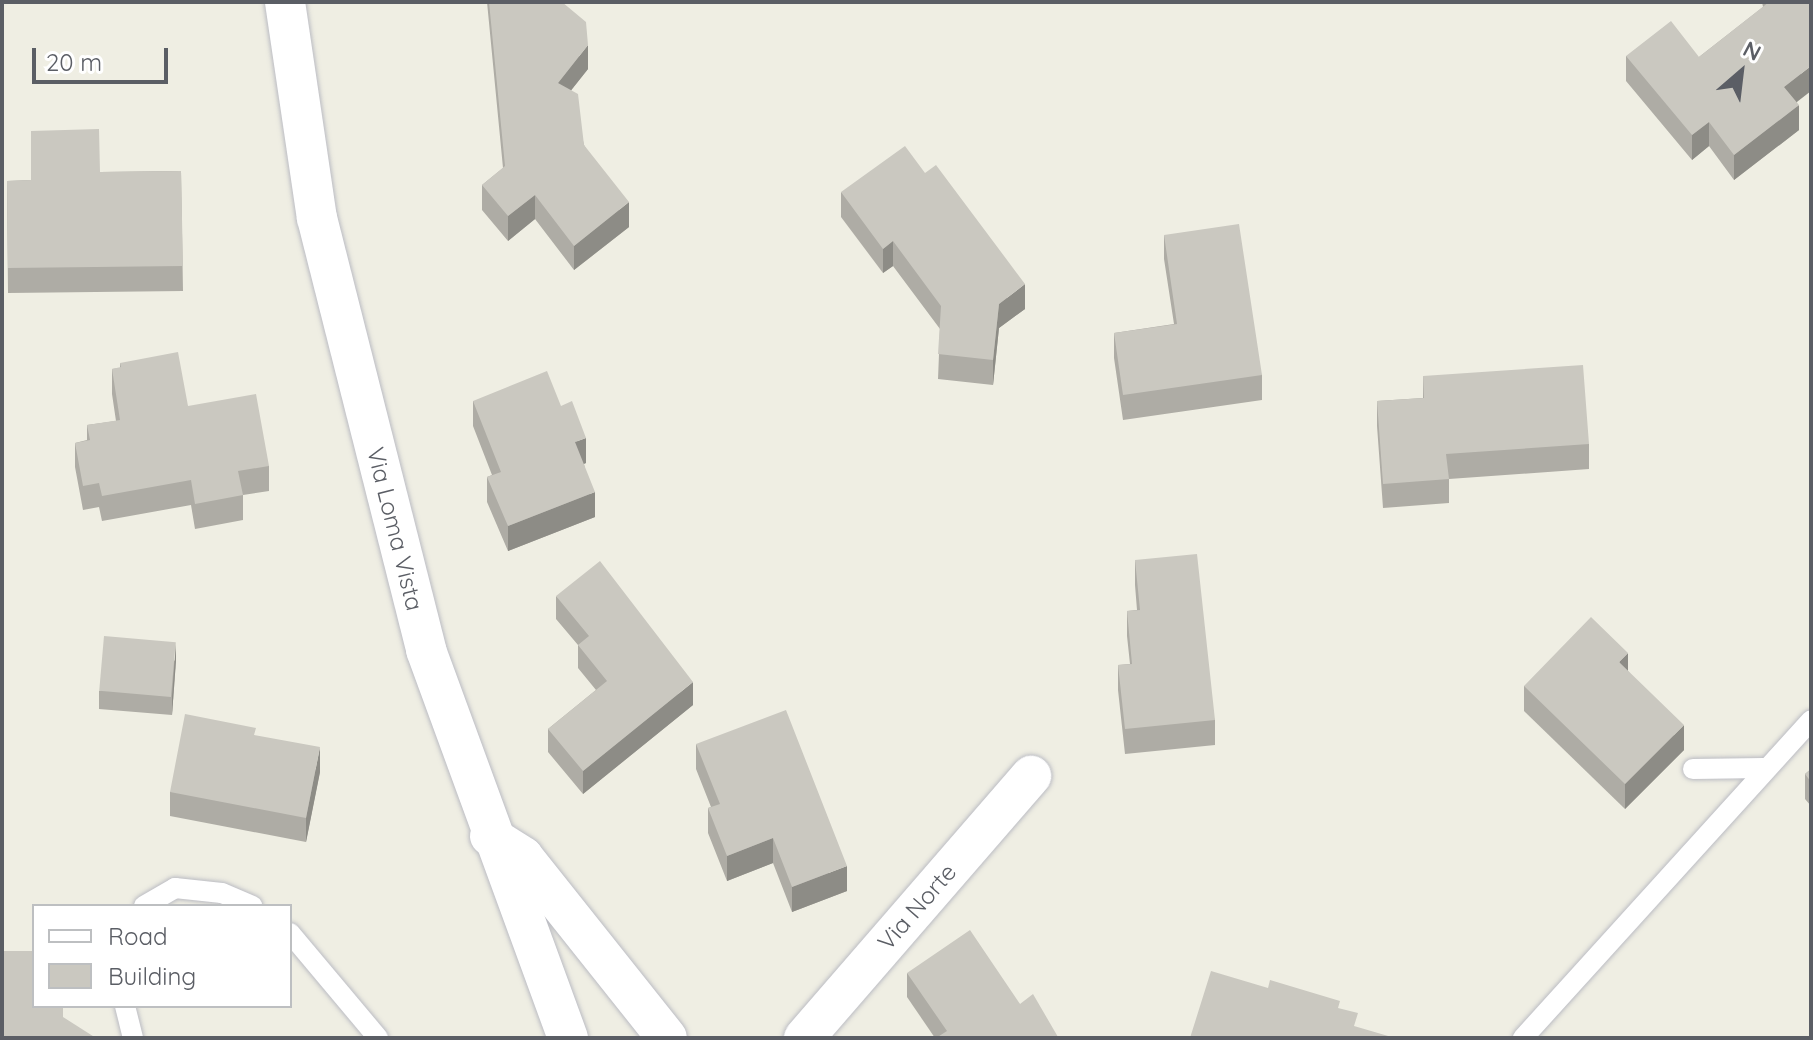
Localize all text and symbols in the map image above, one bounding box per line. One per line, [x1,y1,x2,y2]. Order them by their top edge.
scale bar [36,32,172,82]
north arrow [1701,32,1781,112]
text: N [1739,35,1766,67]
text: 20 m [46,47,102,77]
street label: Via Loma Vista [361,444,429,614]
street label: Via Norte [872,858,962,956]
legend [32,904,292,1008]
text: Road [108,921,168,951]
text: Building [108,961,196,991]

